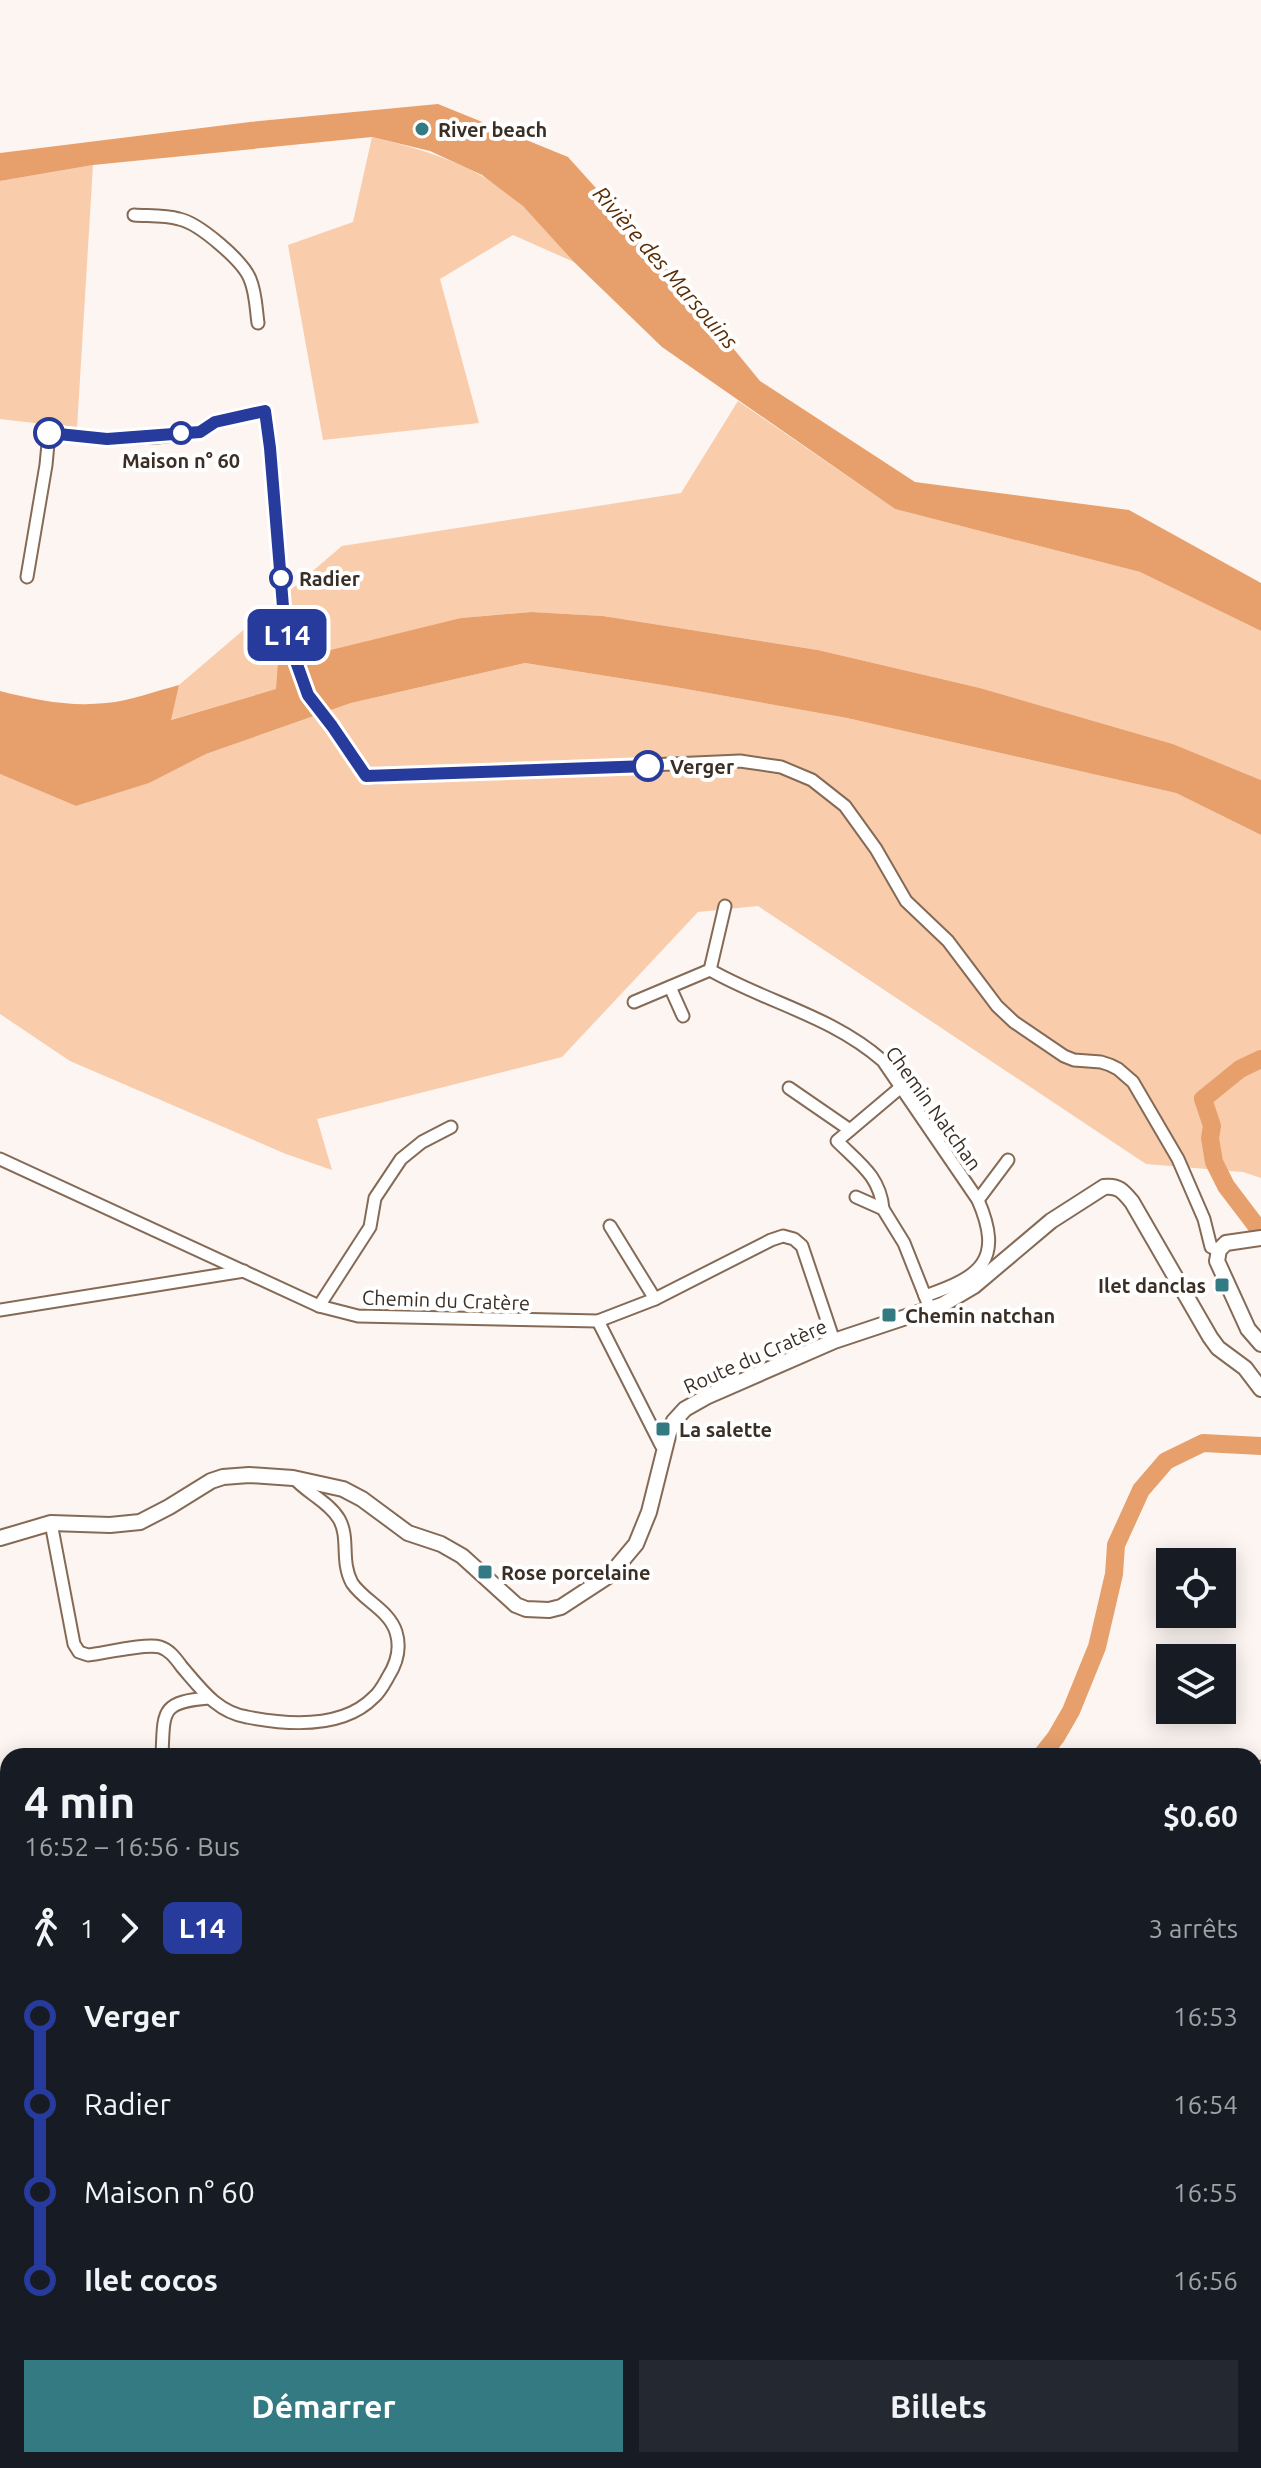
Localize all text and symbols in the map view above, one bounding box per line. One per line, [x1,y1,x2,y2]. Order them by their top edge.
place label: River beach [438,118,547,141]
marker: River beach [413,120,431,138]
water label: Rivière des Marsouins [589,181,743,353]
unlabelled marker [34,418,64,448]
marker: Maison n° 60 [170,422,192,444]
place label: Maison n° 60 [122,449,240,472]
marker: Radier [270,567,292,589]
place label: Radier [299,567,361,590]
line badge: L14 [241,609,333,661]
text: L14 [264,619,310,650]
marker: Verger [633,751,663,781]
place label: Verger [670,755,735,778]
street label: Chemin Natchan [881,1042,987,1174]
place label: Ilet danclas [1098,1274,1206,1297]
marker: Ilet danclas [1213,1276,1231,1294]
street label: Chemin du Cratère [362,1286,530,1314]
place label: Chemin natchan [905,1304,1055,1327]
marker: Chemin natchan [880,1306,898,1324]
street label: Route du Cratère [680,1314,830,1398]
place label: La salette [679,1418,772,1441]
marker: La salette [654,1420,672,1438]
map controls [1156,1548,1236,1724]
button: locate [1156,1548,1236,1628]
place label: Rose porcelaine [501,1561,650,1584]
marker: Rose porcelaine [476,1563,494,1581]
button: layers [1156,1644,1236,1724]
text: 4 min [24,1777,135,1826]
text: $0.60 [1163,1799,1238,1833]
text: 16:52 – 16:56 · Bus [24,1832,240,1861]
icon: walk [24,1906,68,1950]
icon: forward [107,1906,151,1950]
text: L14 [179,1912,226,1943]
text: 1 [80,1914,95,1943]
text: 3 arrêts [1148,1914,1238,1943]
text: Verger [84,1999,180,2033]
text: 16:53 [1173,2002,1238,2031]
text: Radier [84,2087,171,2121]
text: 16:54 [1173,2090,1238,2119]
text: Maison n° 60 [84,2175,255,2209]
text: 16:55 [1173,2178,1238,2207]
text: Ilet cocos [84,2263,218,2297]
text: 16:56 [1173,2266,1238,2295]
button: Démarrer [24,2360,623,2452]
button: Billets [639,2360,1238,2452]

